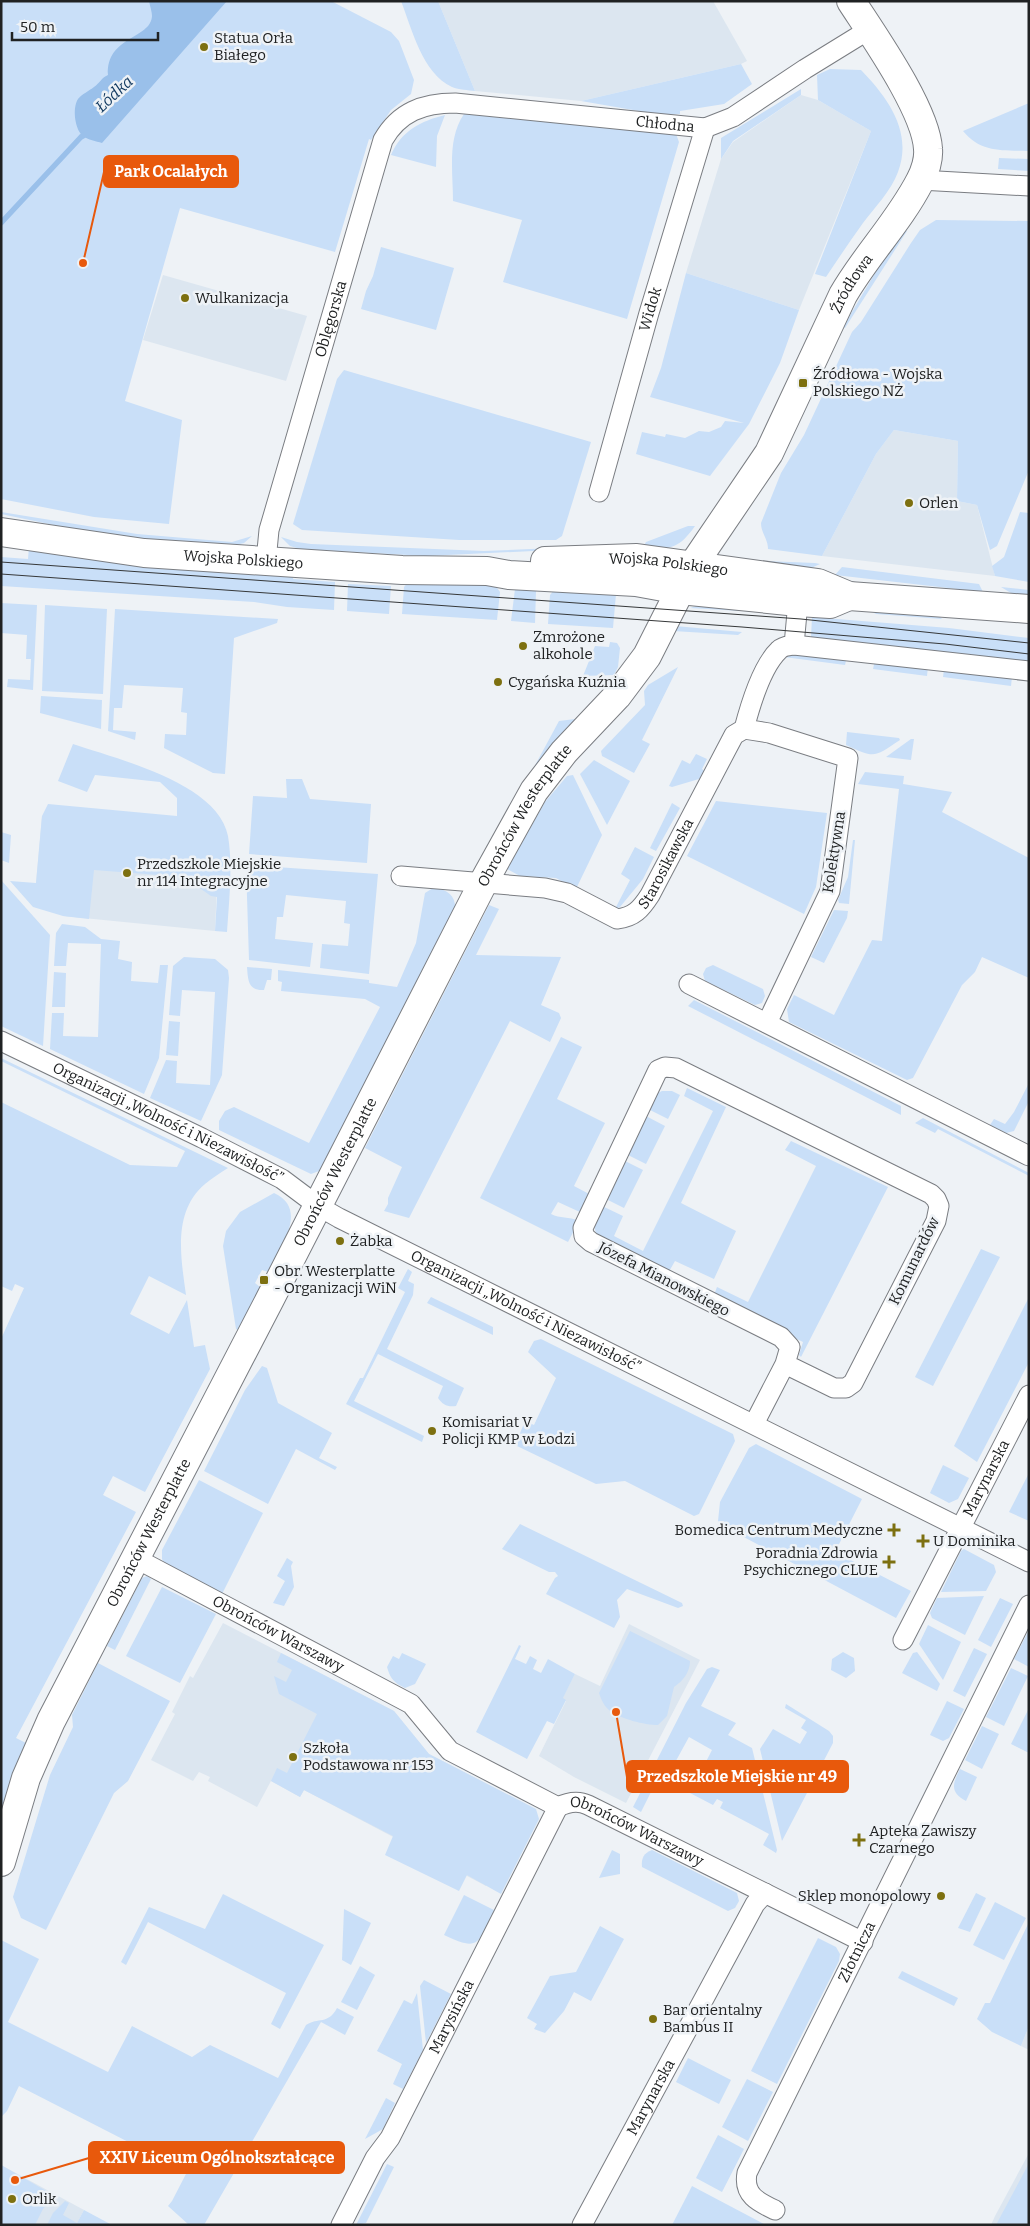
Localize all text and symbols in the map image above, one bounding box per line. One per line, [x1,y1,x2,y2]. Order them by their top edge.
scale bar [12,10,159,42]
text: 50 m [20,18,56,36]
place label: Statua Orła Białego [214,29,293,64]
marker: Statua Orła Białego [198,41,210,53]
water label: Łódka [91,72,137,116]
street label: Chłodna [635,112,695,136]
callout: Park Ocalałych [104,156,238,187]
text: Park Ocalałych [114,162,228,181]
street label: Źródłowa [827,251,876,316]
street label: Oblęgorska [311,278,350,359]
street label: Widok [635,284,666,333]
place label: Wulkanizacja [195,289,289,307]
marker: Wulkanizacja [179,292,191,304]
place label: Źródłowa - Wojska Polskiego NŻ [813,365,942,400]
marker: Źródłowa - Wojska Polskiego NŻ [797,377,809,389]
place label: Orlen [919,494,959,512]
marker: Orlen [903,497,915,509]
street label: Wojska Polskiego [183,547,304,572]
street label: Wojska Polskiego [609,549,729,580]
place label: Zmrożone alkohole [533,628,605,663]
marker: Zmrożone alkohole [517,640,529,652]
place label: Cygańska Kuźnia [508,673,626,691]
marker: Cygańska Kuźnia [492,676,504,688]
street label: Obrońców Westerplatte [474,741,576,890]
street label: Kolektywna [819,810,849,894]
street label: Starosikawska [634,816,697,913]
place label: Przedszkole Miejskie nr 114 Integracyjne [137,855,281,890]
marker: Przedszkole Miejskie nr 114 Integracyjne [121,867,133,879]
street label: Organizacji „Wolność i Niezawisłość” [50,1058,286,1187]
street label: Obrońców Westerplatte [289,1095,381,1249]
street label: Komunardów [885,1213,943,1308]
place label: Żabka [350,1232,392,1250]
marker: Żabka [334,1235,346,1247]
street label: Józefa Mianowskiego [594,1238,733,1320]
street label: Organizacji „Wolność i Niezawisłość” [408,1246,644,1376]
place label: Obr. Westerplatte - Organizacji WiN [274,1262,397,1297]
marker: Obr. Westerplatte - Organizacji WiN [258,1274,270,1286]
place label: Komisariat V Policji KMP w Łodzi [442,1413,576,1448]
marker: Komisariat V Policji KMP w Łodzi [426,1425,438,1437]
street label: Marynarska [959,1437,1013,1519]
street label: Obrońców Westerplatte [103,1455,195,1610]
place label: Bomedica Centrum Medyczne [675,1521,883,1539]
marker: Bomedica Centrum Medyczne [887,1523,901,1537]
place label: U Dominika [933,1532,1016,1550]
marker: U Dominika [917,1535,929,1547]
place label: Poradnia Zdrowia Psychicznego CLUE [743,1544,878,1579]
marker: Poradnia Zdrowia Psychicznego CLUE [882,1555,896,1569]
street label: Obrońców Warszawy [209,1592,347,1676]
place label: Szkoła Podstawowa nr 153 [303,1739,434,1774]
marker: Szkoła Podstawowa nr 153 [287,1751,299,1763]
callout: Przedszkole Miejskie nr 49 [627,1761,848,1792]
text: Przedszkole Miejskie nr 49 [637,1767,837,1786]
street label: Obrońców Warszawy [570,1793,707,1870]
place label: Apteka Zawiszy Czarnego [869,1822,977,1857]
marker: Apteka Zawiszy Czarnego [853,1834,865,1846]
place label: Sklep monopolowy [798,1887,931,1905]
marker: Sklep monopolowy [935,1890,947,1902]
street label: Złotnicza [834,1919,879,1985]
street label: Marysińska [425,1977,478,2057]
place label: Bar orientalny Bambus II [663,2001,762,2036]
marker: Bar orientalny Bambus II [647,2013,659,2025]
street label: Marynarska [623,2056,679,2138]
callout: XXIV Liceum Ogólnokształcące [89,2142,344,2173]
text: XXIV Liceum Ogólnokształcące [99,2148,335,2167]
place label: Orlik [22,2190,57,2208]
marker: Orlik [6,2193,18,2205]

